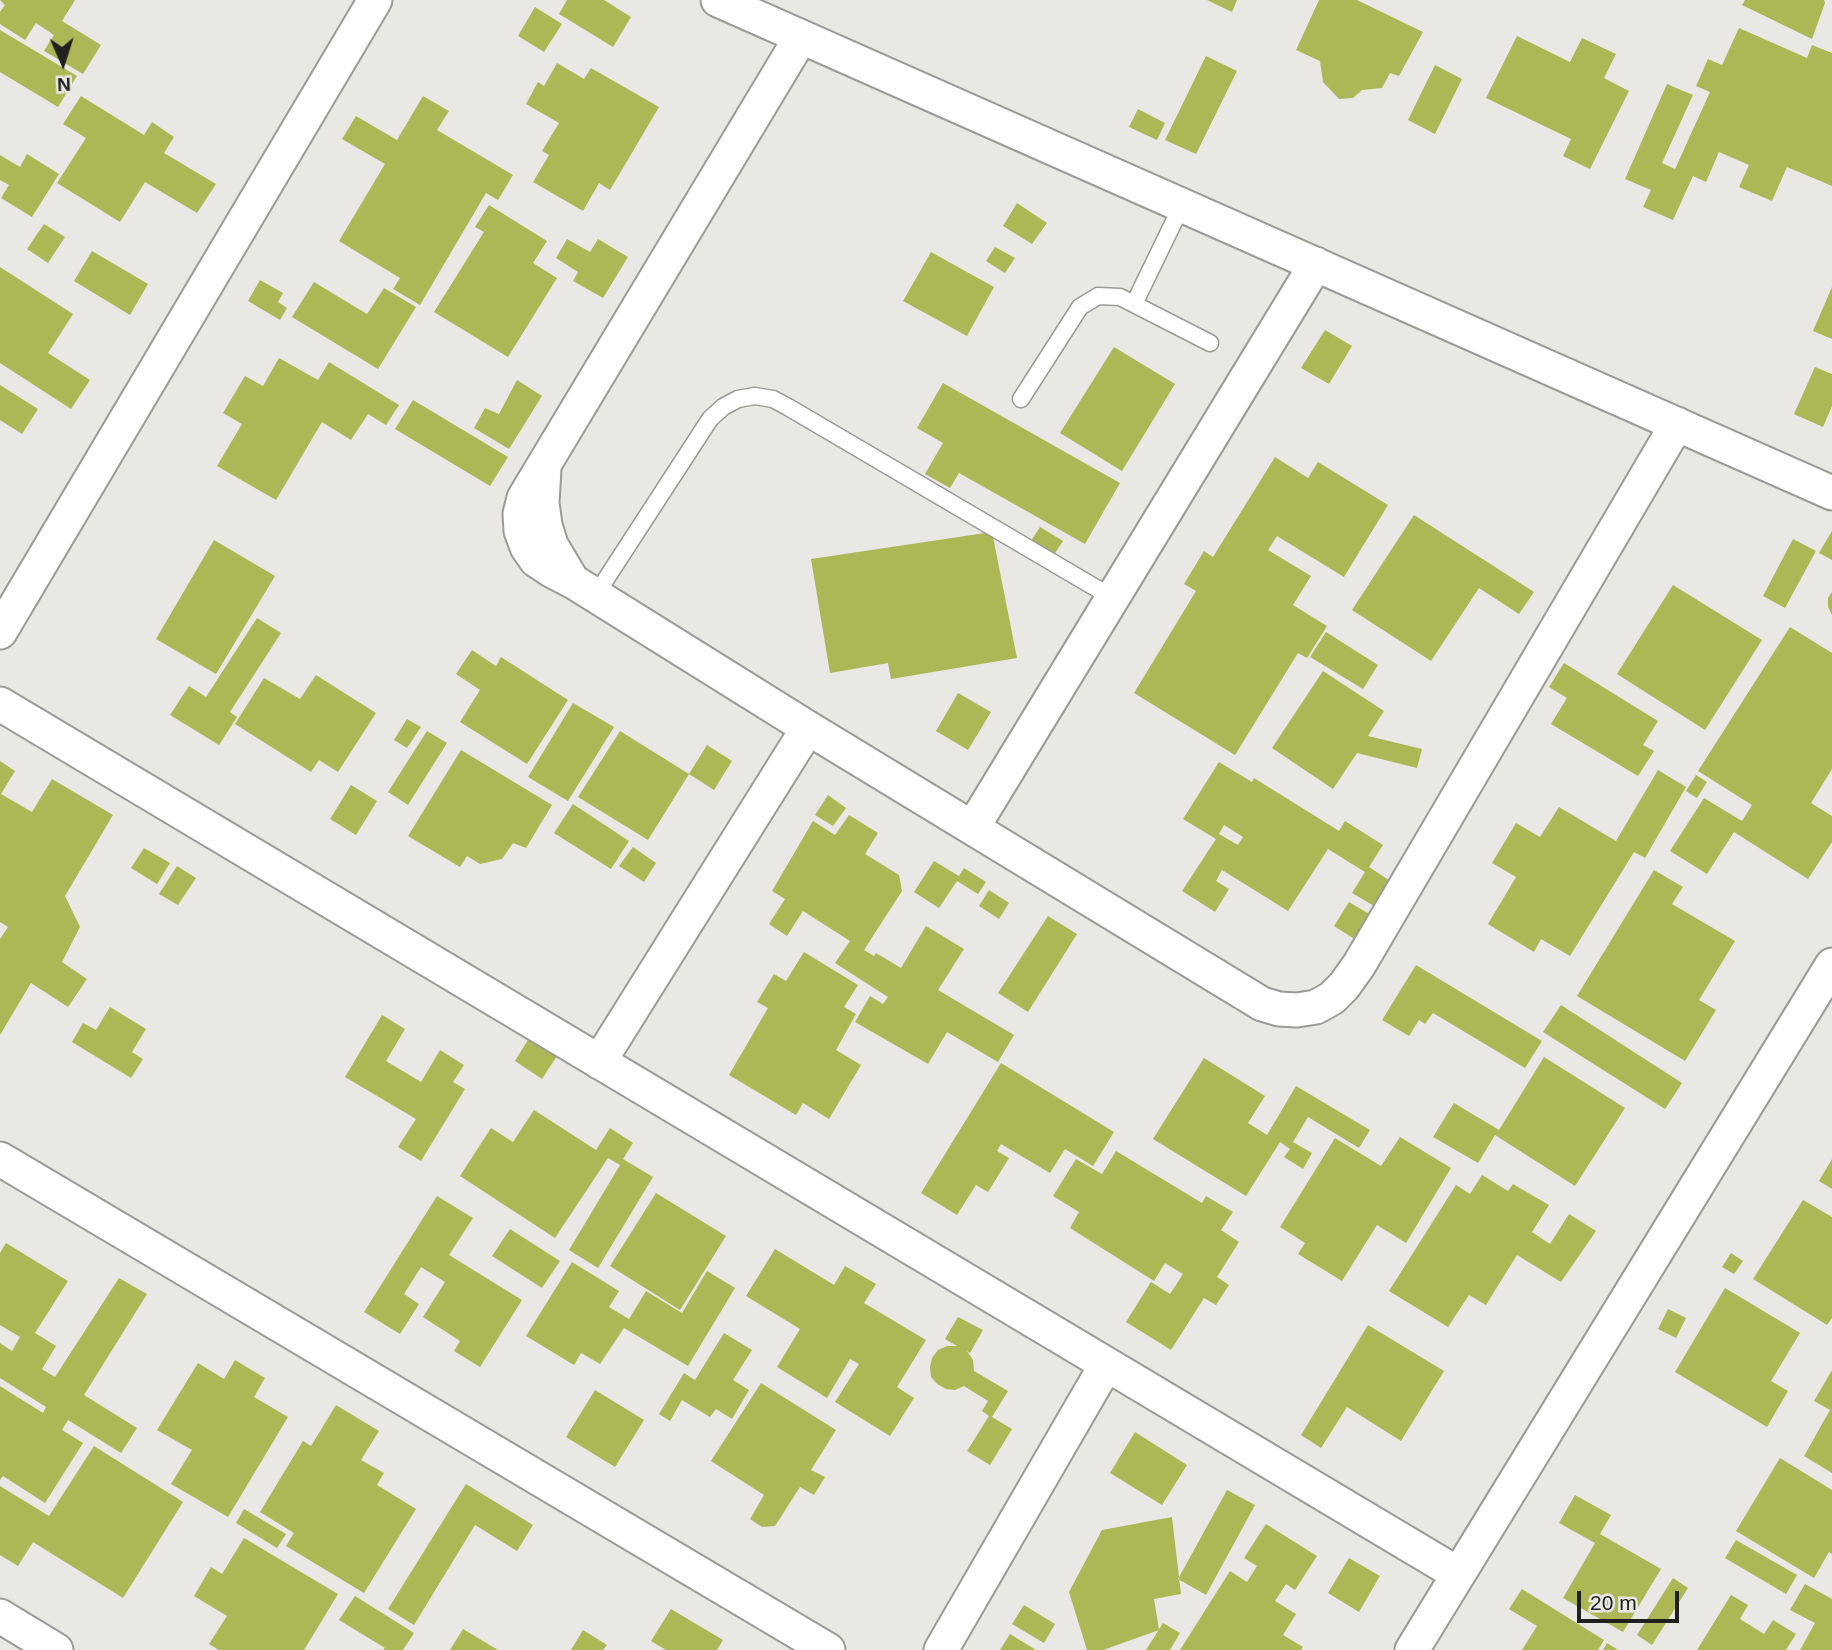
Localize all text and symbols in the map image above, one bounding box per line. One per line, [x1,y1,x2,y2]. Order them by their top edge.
north arrow [28,28,98,98]
text: N [57,74,72,95]
scale bar [1580,1576,1682,1620]
text: 20 m [1590,1591,1637,1614]

